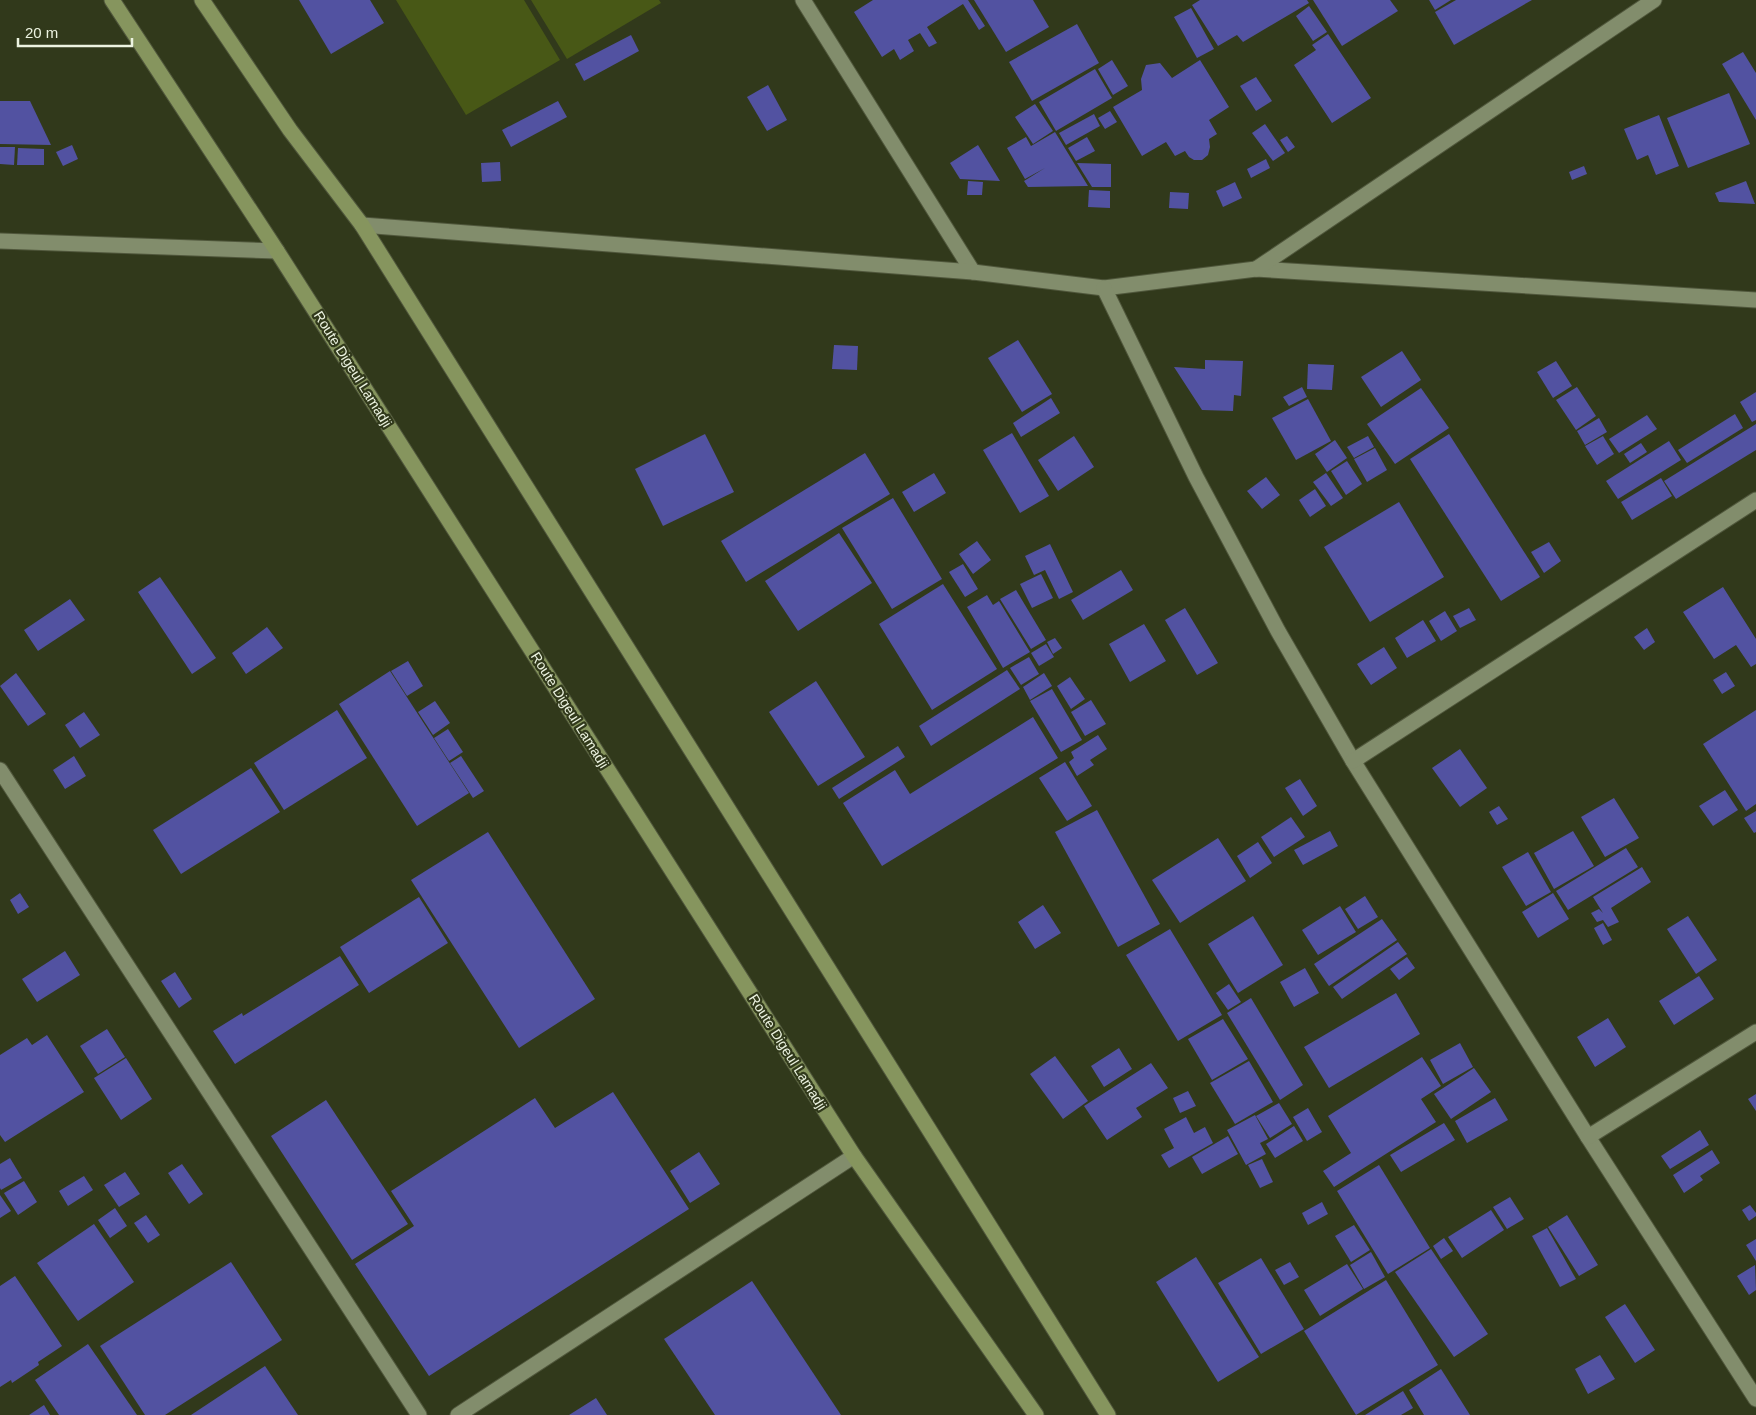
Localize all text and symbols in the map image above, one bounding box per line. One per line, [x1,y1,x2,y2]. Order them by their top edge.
scale bar [18,15,131,47]
text: 20 m [25,24,58,41]
street label: Route Digeul Lamadji [311,308,395,430]
street label: Route Digeul Lamadji [528,649,612,771]
street label: Route Digeul Lamadji [746,991,830,1113]

